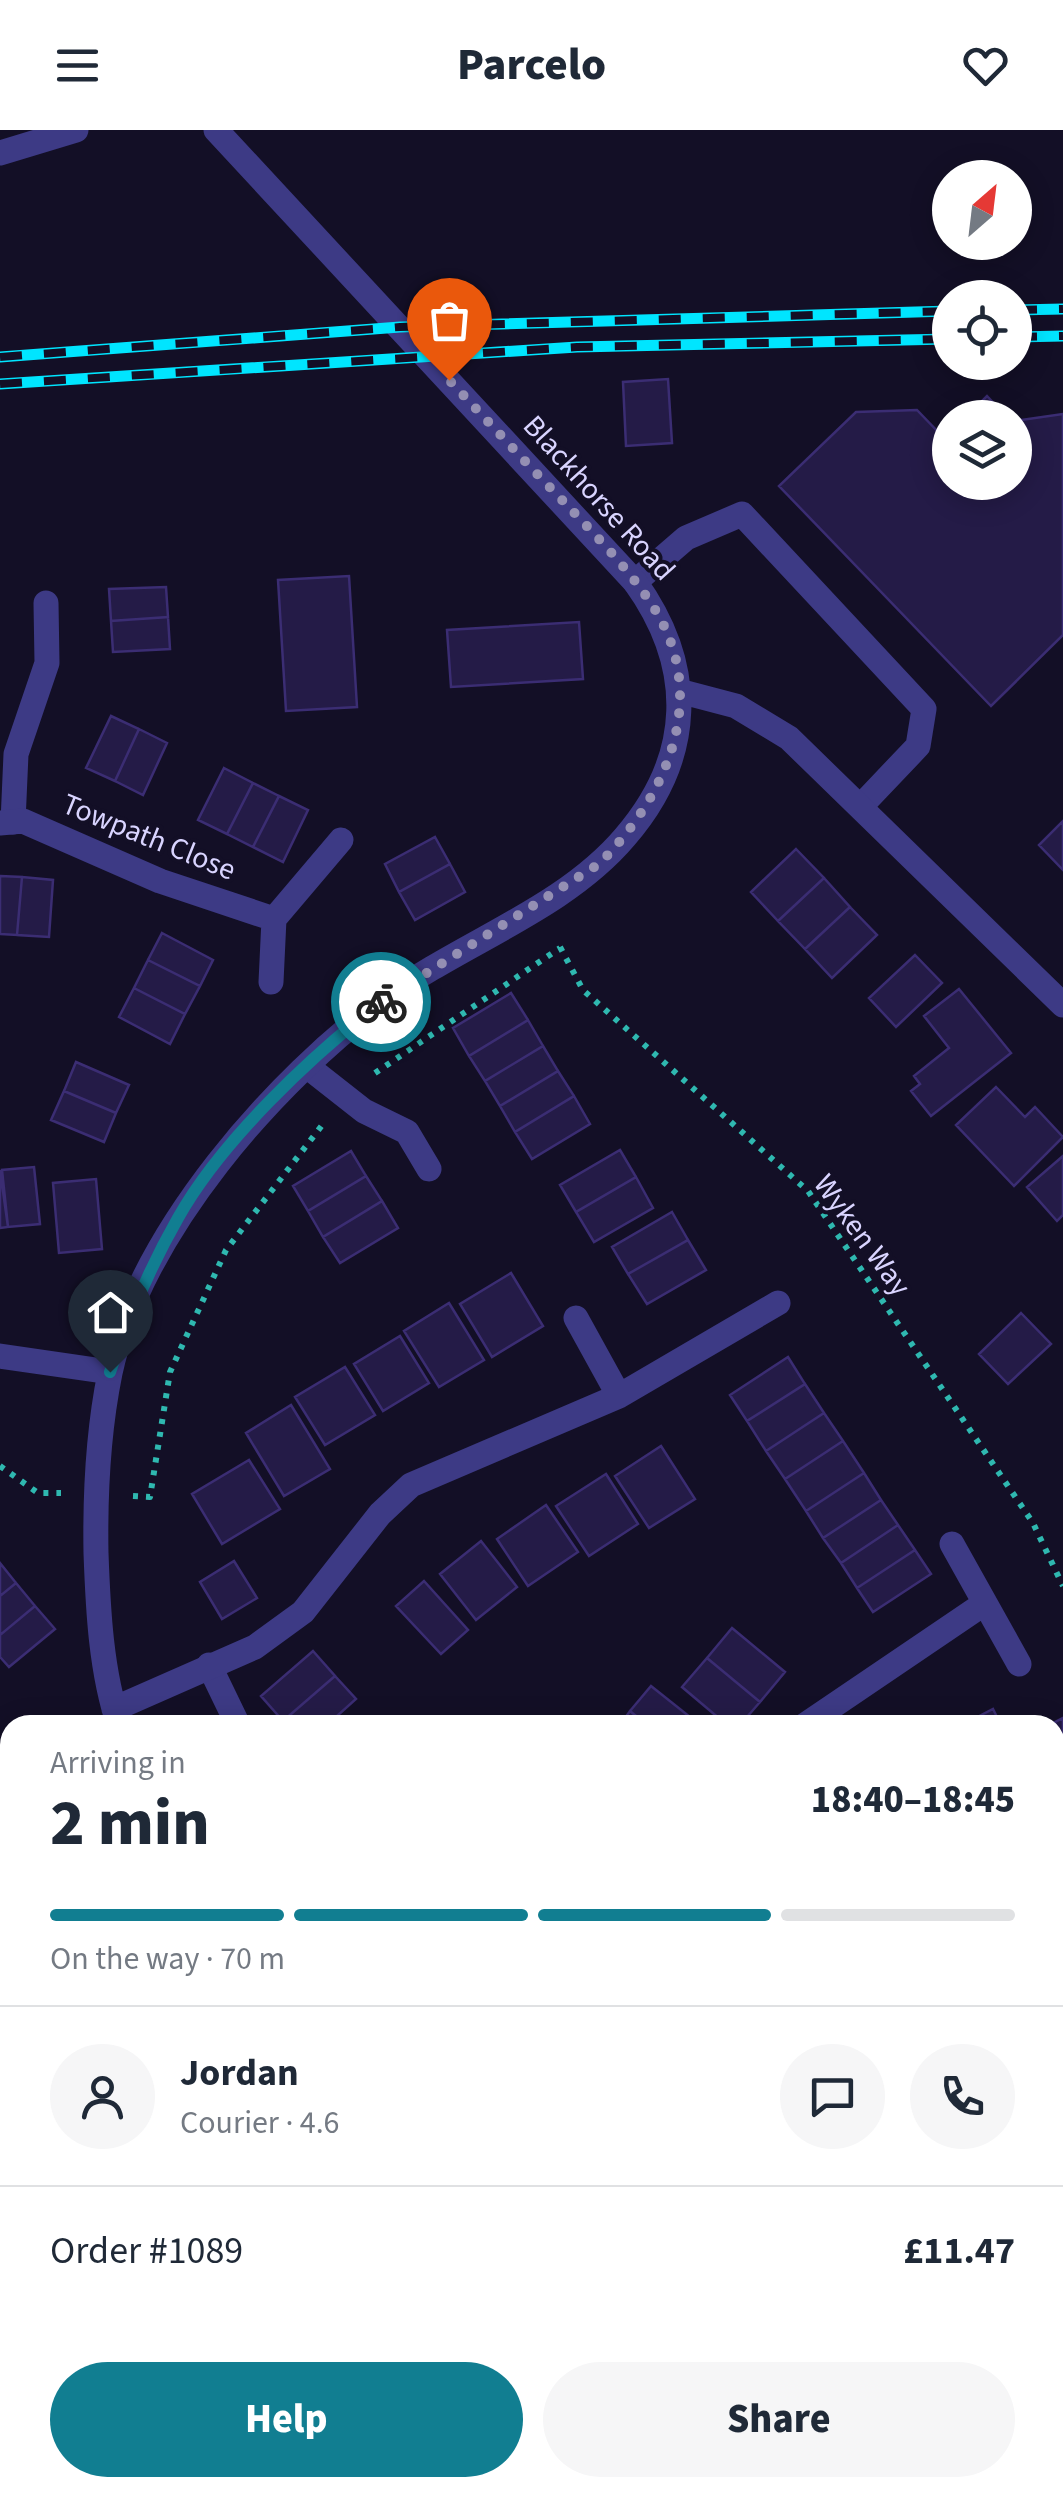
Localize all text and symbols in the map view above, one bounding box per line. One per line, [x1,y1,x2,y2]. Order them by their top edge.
text: Parcelo [457,33,606,97]
icon: menu [50,38,105,93]
icon: heart [958,38,1013,93]
north arrow [932,160,1032,260]
map controls [932,160,1032,500]
pin [407,278,492,381]
button: locate [932,280,1032,380]
icon: bag [422,293,477,348]
button: layers [932,400,1032,500]
street label: Blackhorse Road [513,406,685,590]
street label: Towpath Close [56,783,242,891]
courier [331,952,431,1052]
icon: bike [354,975,409,1030]
street label: Wyken Way [803,1165,921,1305]
pin [68,1270,153,1373]
icon: home [83,1285,138,1340]
text: Arriving in [50,1740,186,1786]
text: 18:40–18:45 [811,1773,1015,1827]
text: 2 min [50,1777,210,1870]
text: On the way · 70 m [50,1936,285,1982]
button: person [50,2044,155,2149]
button: chat [780,2044,885,2149]
button: phone [910,2044,1015,2149]
text: Jordan [180,2046,299,2100]
text: Courier · 4.6 [180,2100,340,2146]
text: Order #1089 [50,2224,243,2278]
text: £11.47 [903,2224,1015,2278]
button: Help [50,2362,523,2477]
button: Share [543,2362,1015,2477]

